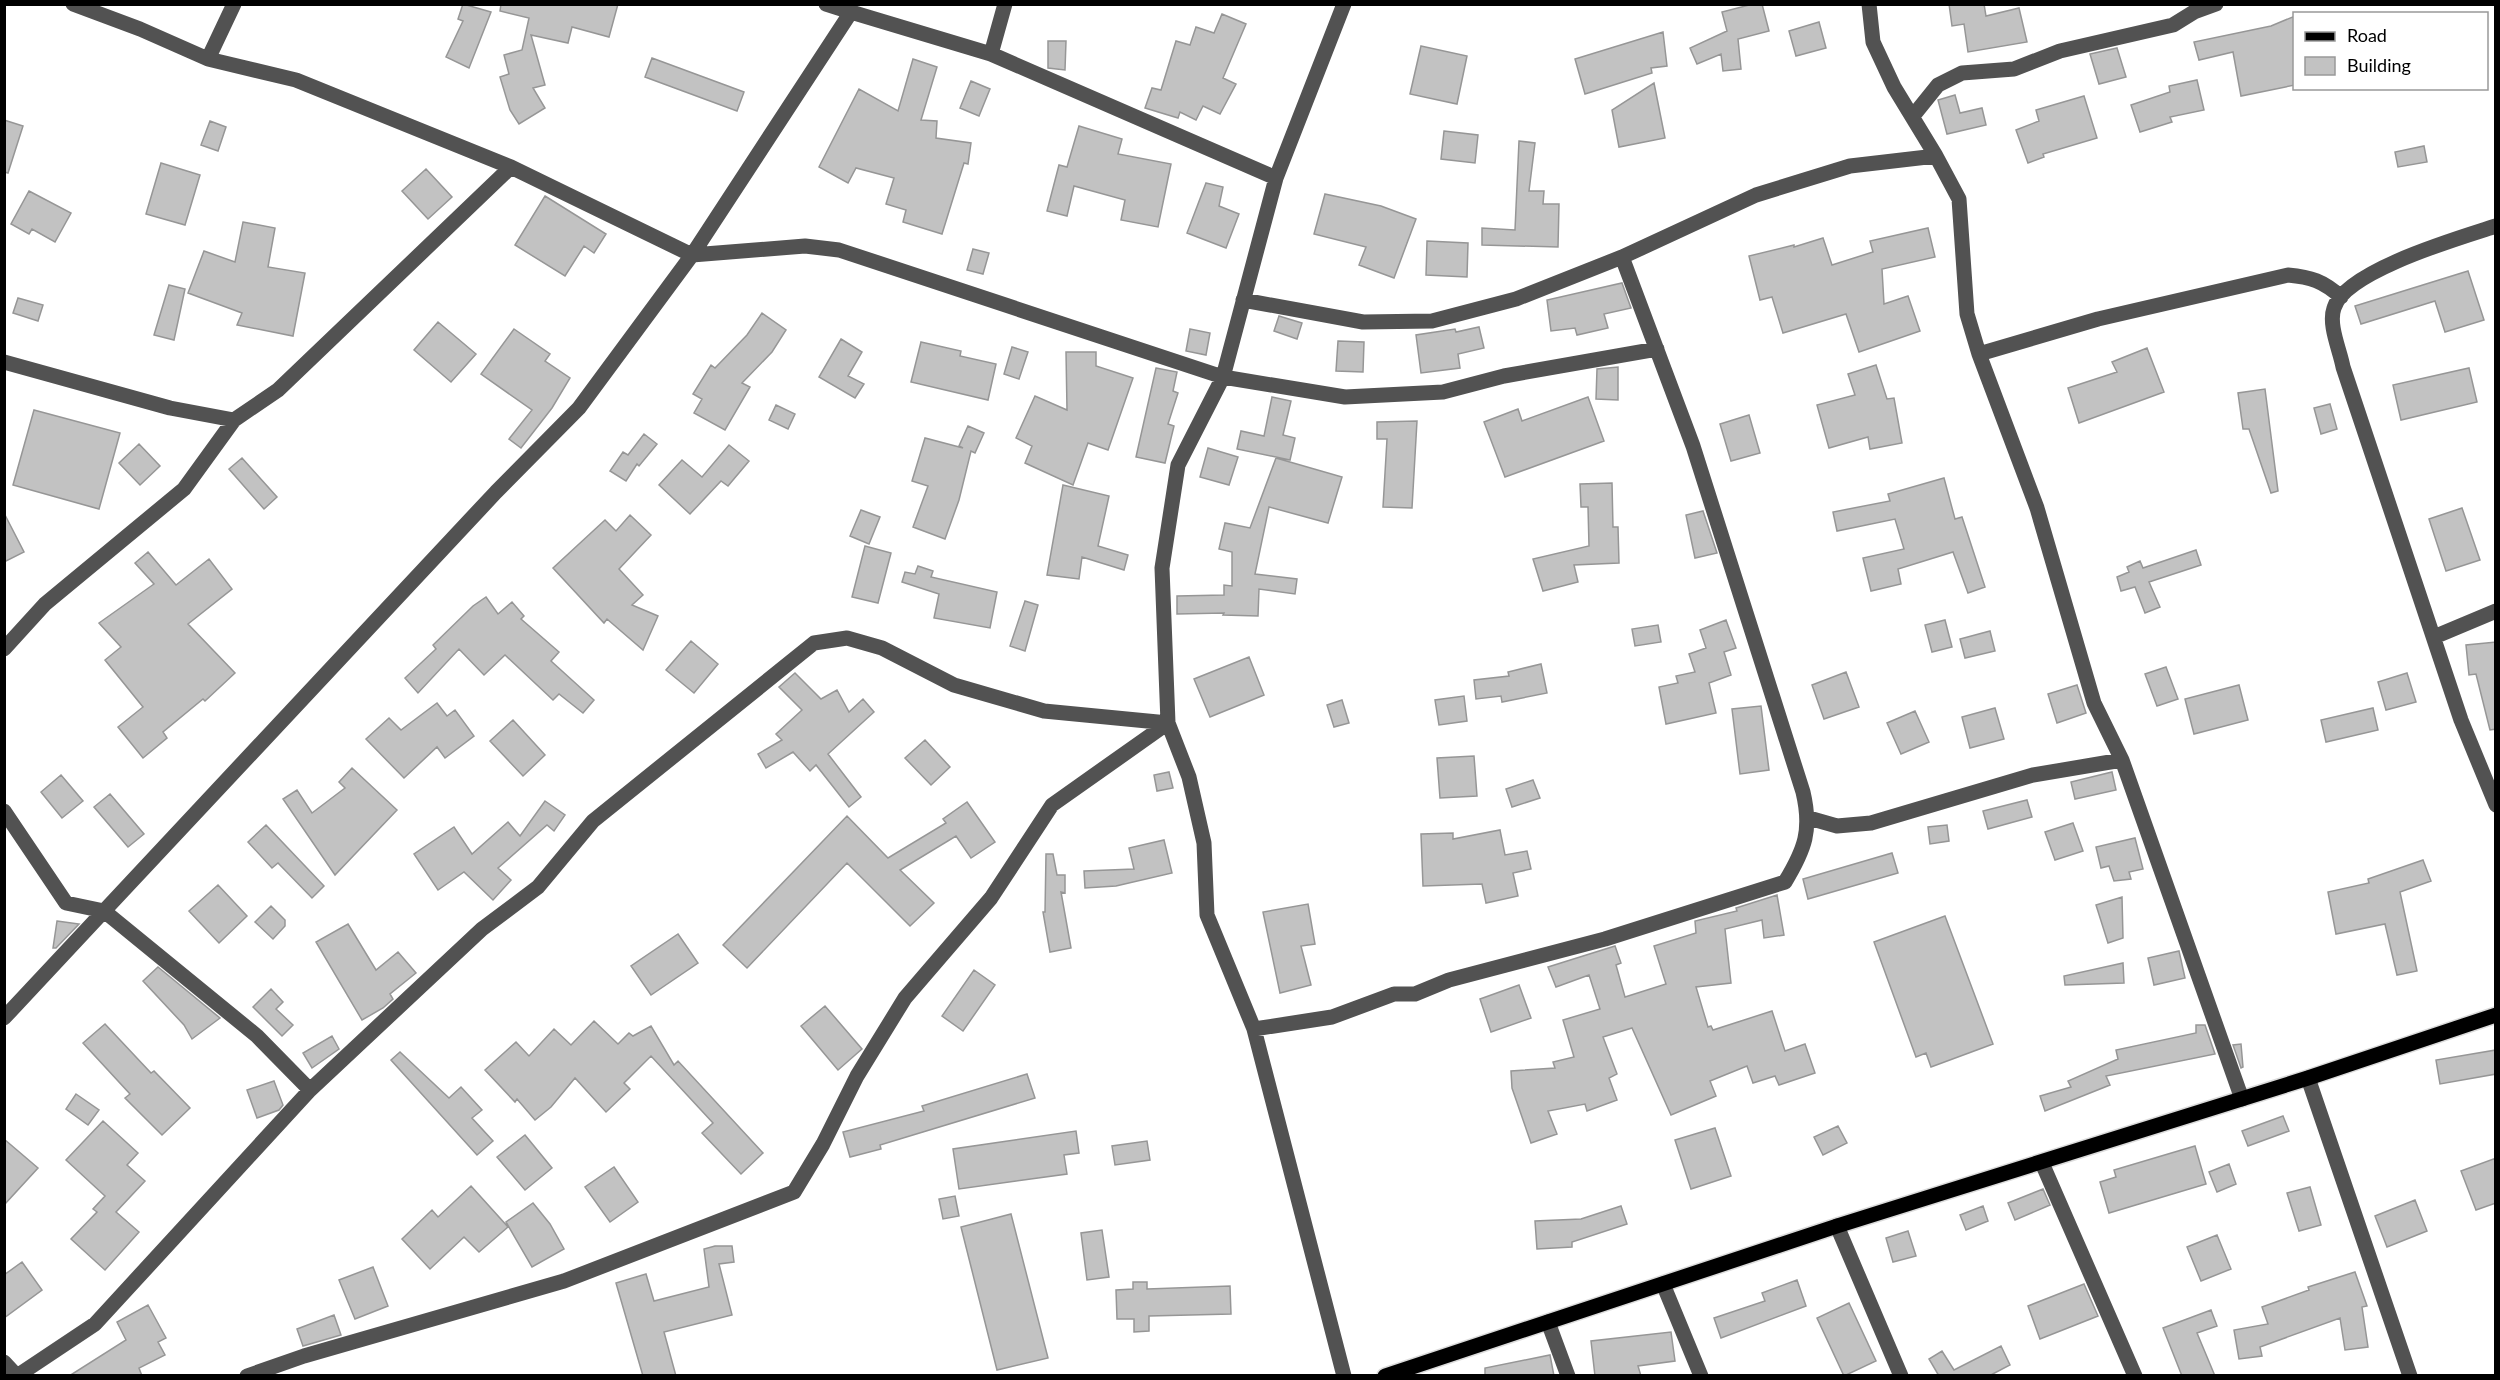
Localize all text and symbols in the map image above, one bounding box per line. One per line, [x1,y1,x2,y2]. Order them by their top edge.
legend [2293,12,2488,90]
text: Road [2347,24,2387,46]
text: Building [2347,54,2411,76]

